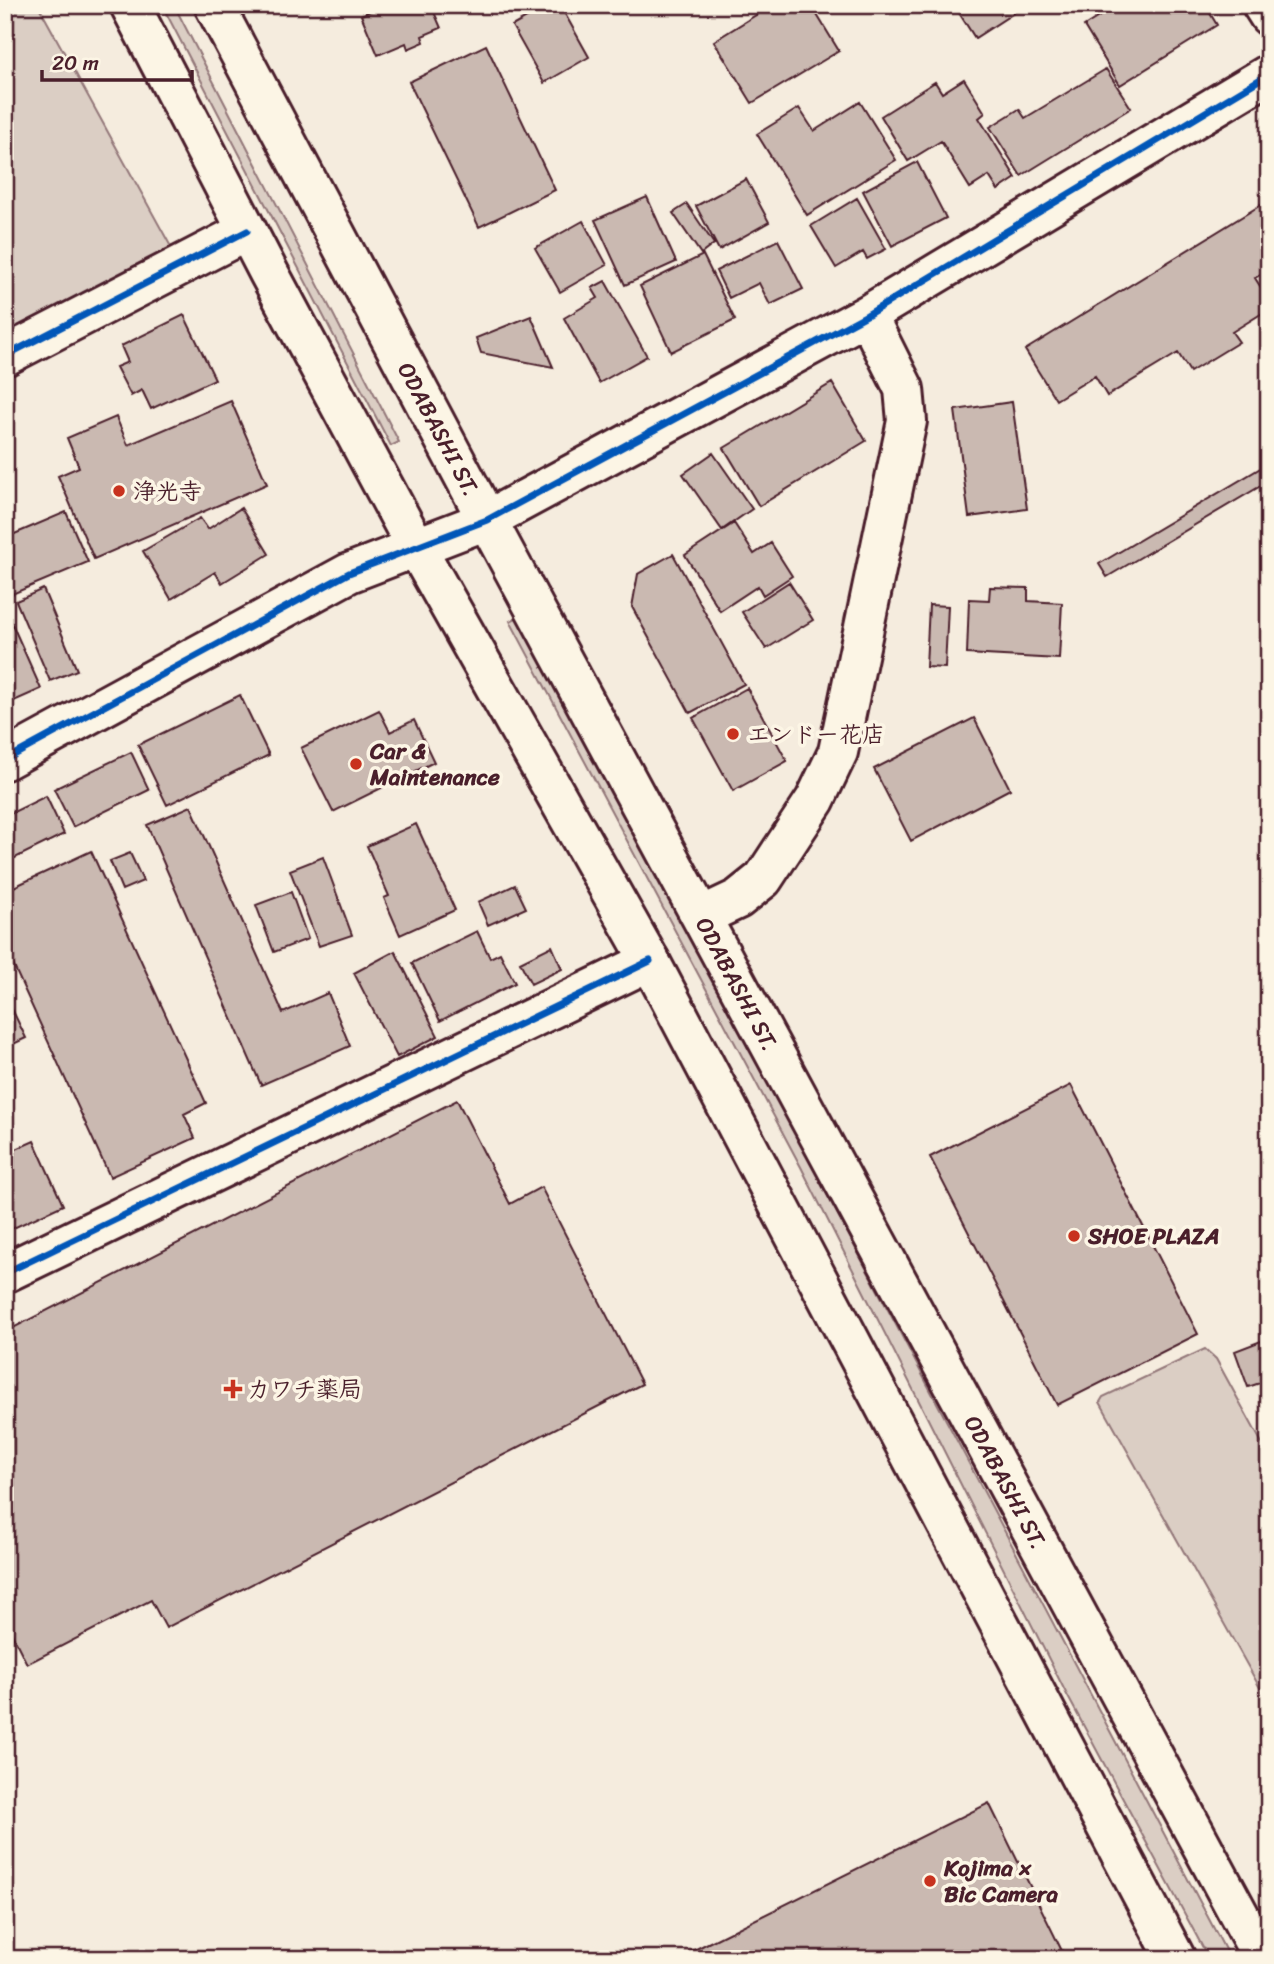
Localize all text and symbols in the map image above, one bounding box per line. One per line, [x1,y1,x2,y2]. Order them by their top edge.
scale bar [42,38,192,82]
text: 20 m [52,44,99,82]
street label: ODABASHI ST. [386,354,491,504]
place label: 浄光寺 [133,471,202,512]
marker: 浄光寺 [111,483,127,499]
place label: エンドー花店 [747,714,885,755]
marker: エンドー花店 [725,726,741,742]
place label: Car & Maintenance [369,731,500,798]
marker: Car & Maintenance [348,756,364,772]
street label: ODABASHI ST. [684,909,790,1059]
place label: SHOE PLAZA [1087,1216,1220,1257]
marker: SHOE PLAZA [1066,1228,1082,1244]
place label: カワチ薬局 [247,1369,362,1410]
marker: カワチ薬局 [225,1381,241,1397]
street label: ODABASHI ST. [953,1407,1059,1557]
place label: Kojima × Bic Camera [943,1848,1058,1915]
marker: Kojima × Bic Camera [922,1873,938,1889]

